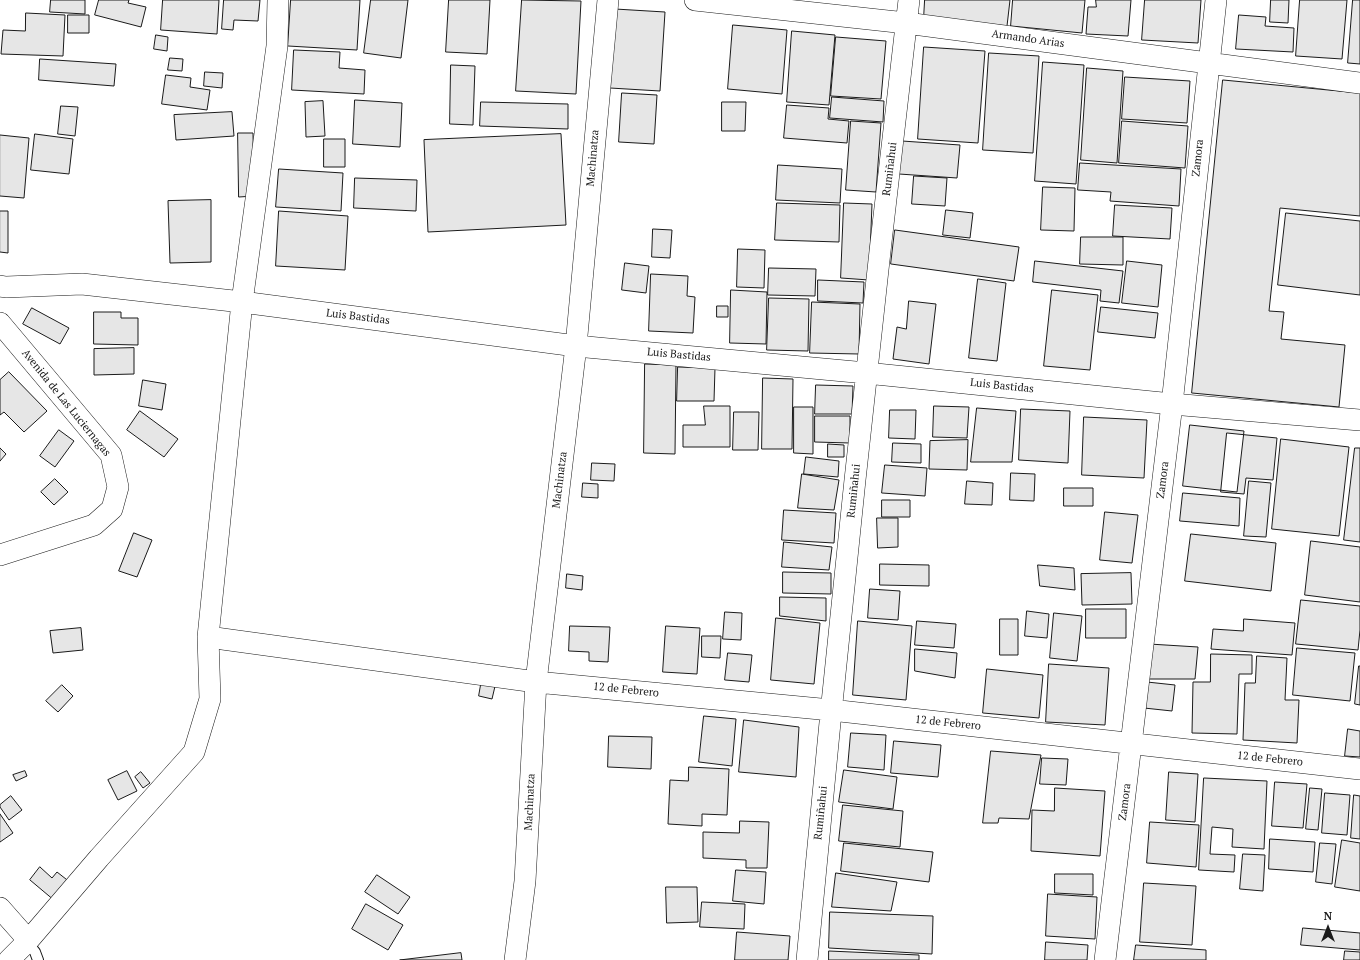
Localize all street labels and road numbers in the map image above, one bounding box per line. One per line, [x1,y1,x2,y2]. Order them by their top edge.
street label: Armando Arias [991,27,1065,51]
street label: Machinatza [584,129,602,187]
street label: Zamora [1189,139,1207,177]
street label: Rumiñahui [880,141,900,197]
street label: Luis Bastidas [325,307,391,327]
street label: Luis Bastidas [647,346,711,364]
street label: Avenida de Las Luciernagas [19,347,113,459]
street label: Luis Bastidas [969,376,1035,396]
street label: Machinatza [550,451,570,509]
street label: Zamora [1154,461,1172,499]
street label: Rumiñahui [845,463,863,519]
street label: 12 de Febrero [592,680,660,700]
street label: 12 de Febrero [914,713,982,733]
street label: 12 de Febrero [1236,749,1304,769]
street label: Machinatza [522,773,538,831]
street label: Zamora [1116,783,1134,821]
street label: Rumiñahui [812,785,830,841]

